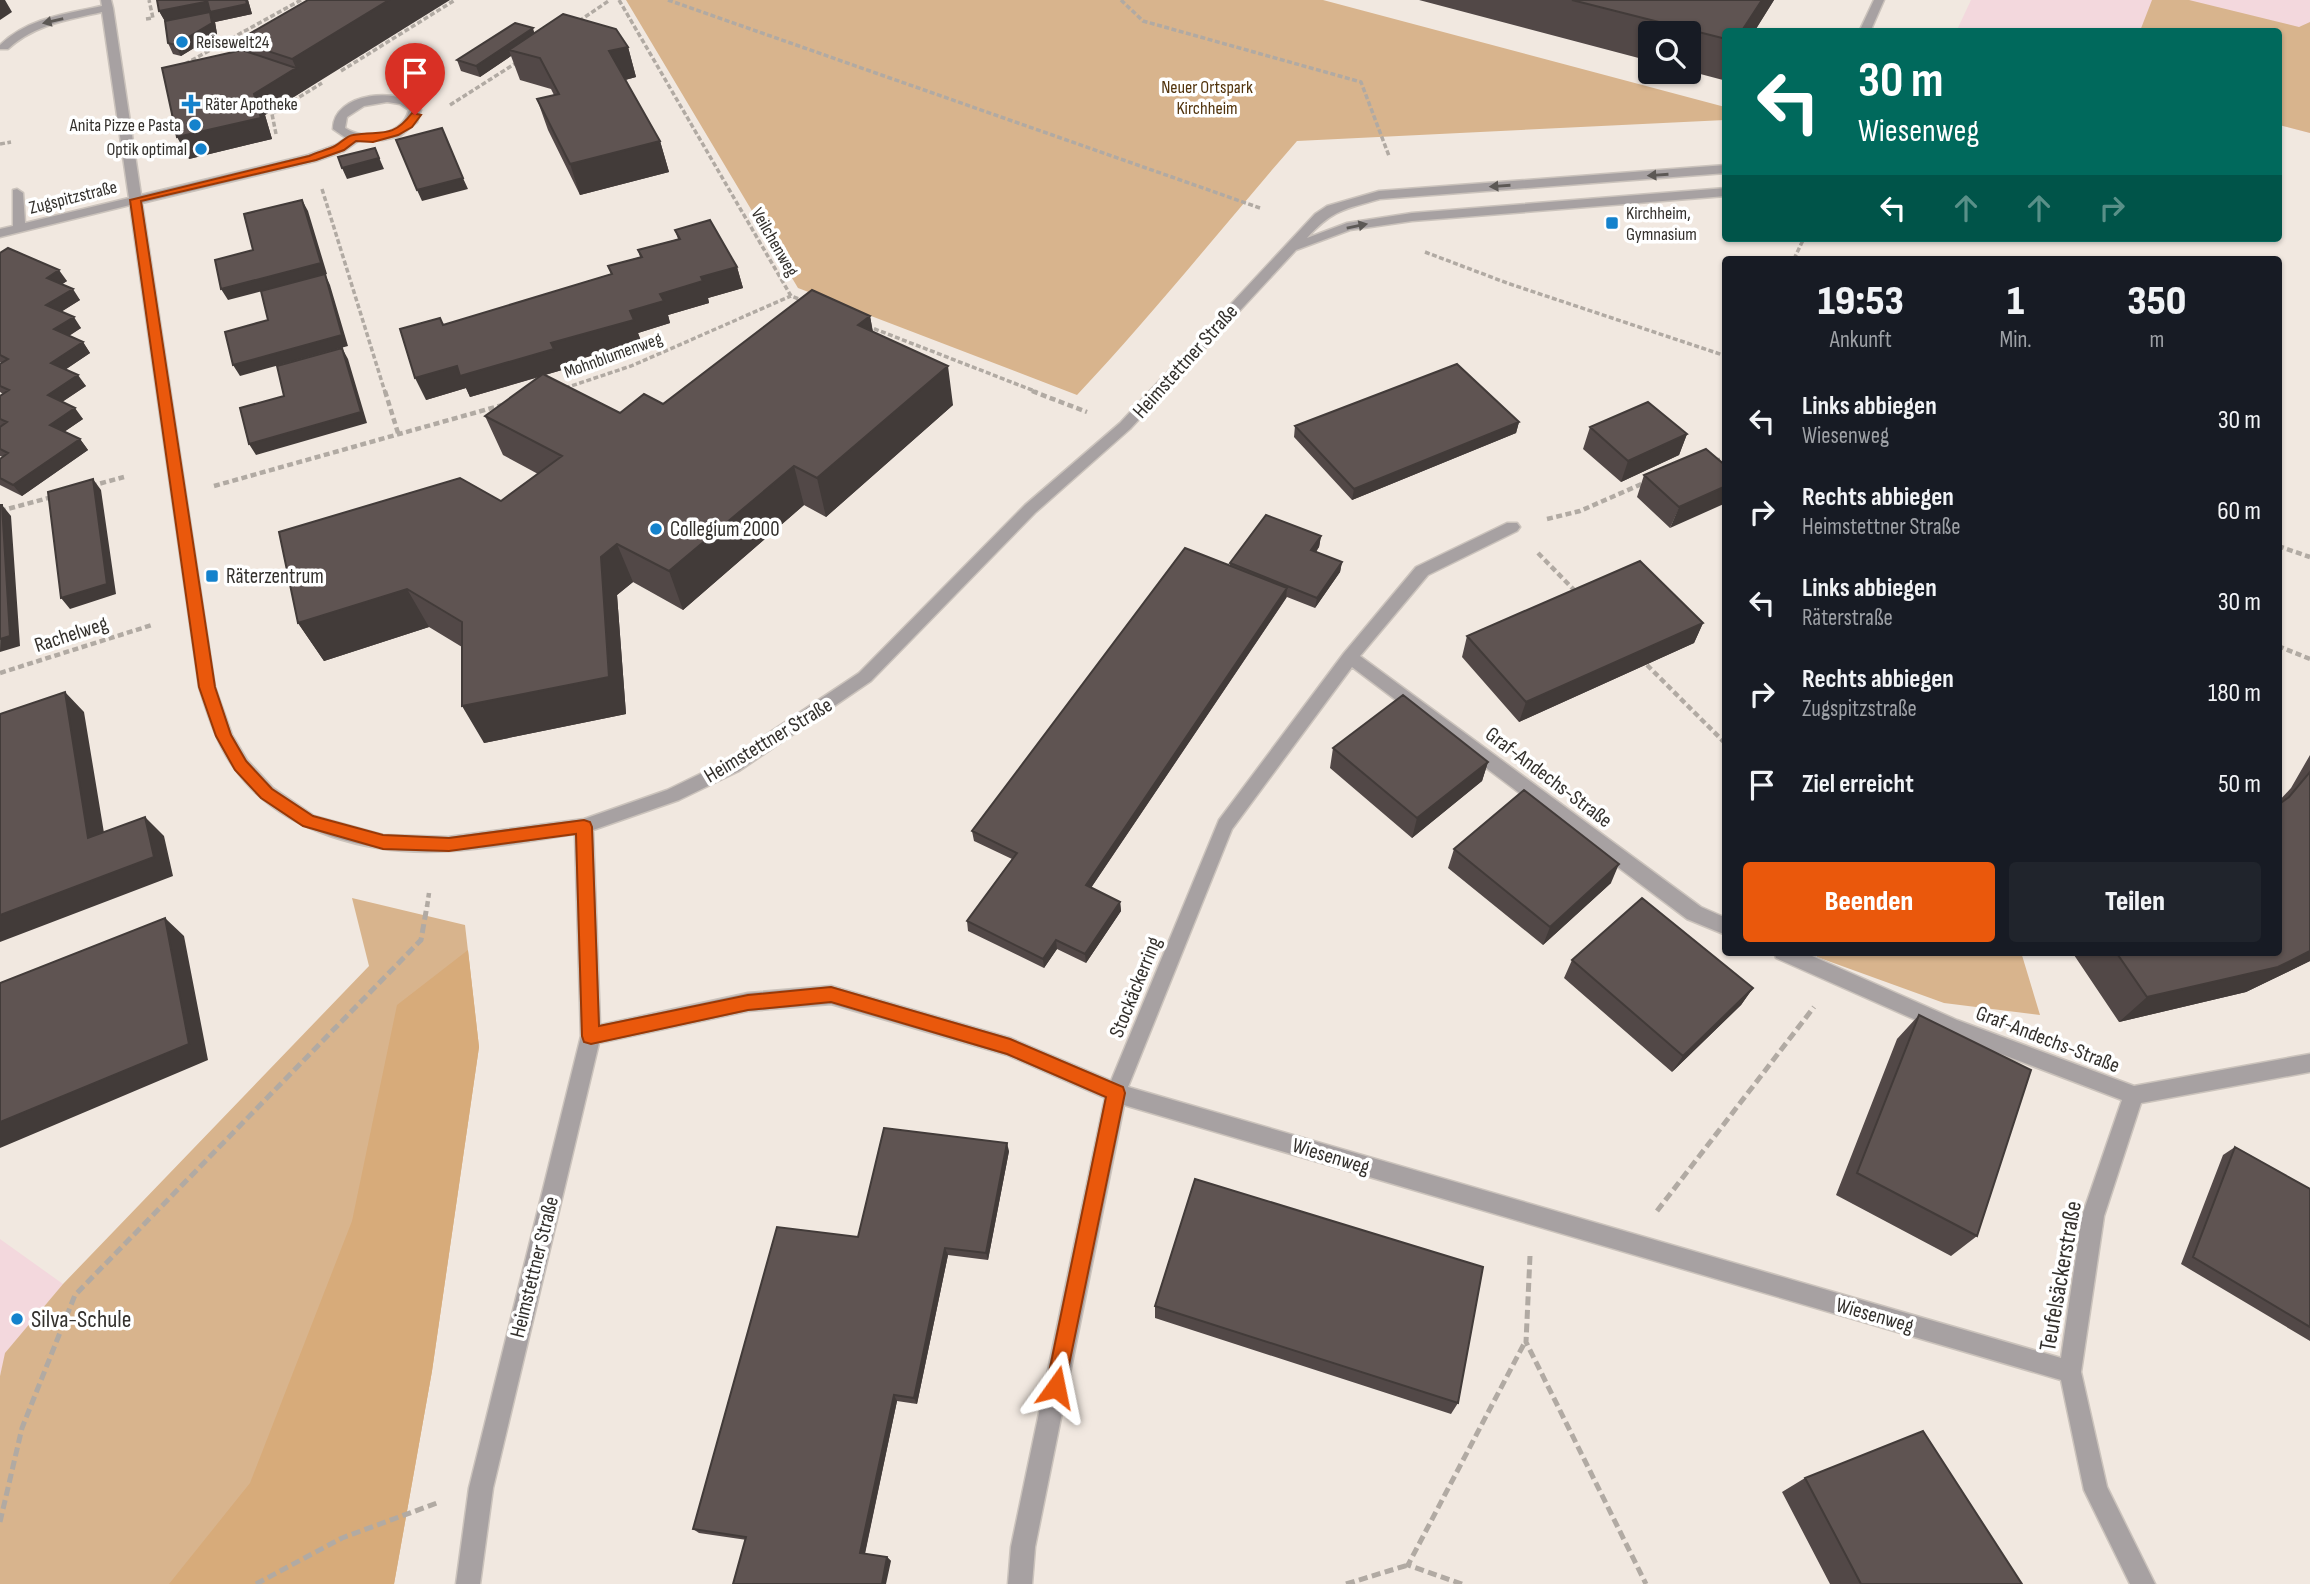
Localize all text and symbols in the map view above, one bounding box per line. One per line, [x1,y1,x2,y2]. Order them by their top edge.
one-way arrow [42,16,64,27]
map controls [1638,21,1701,84]
button: search [1638,21,1701,84]
place label: Reisewelt24 [196,32,270,53]
marker: Reisewelt24 [174,34,190,50]
pin [385,43,445,115]
text: 30 m [1858,52,1943,111]
icon: arrive [396,54,434,92]
icon: left [1743,56,1834,147]
park label: Neuer Ortspark Kirchheim [1161,77,1253,119]
place label: Räter Apotheke [205,94,298,115]
marker: Räter Apotheke [183,96,199,112]
text: Wiesenweg [1858,112,1979,151]
place label: Anita Pizze e Pasta [69,115,181,136]
marker: Anita Pizze e Pasta [187,117,203,133]
place label: Optik optimal [107,139,187,160]
marker: Optik optimal [193,141,209,157]
one-way arrow [1646,170,1668,181]
street label: Zugspitzstraße [27,176,119,219]
one-way arrow [1489,181,1511,192]
icon: left [1874,189,1912,227]
icon: ahead [1947,189,1985,227]
icon: ahead [2020,189,2058,227]
icon: right [2093,189,2131,227]
place label: Kirchheim, Gymnasium [1626,203,1697,245]
street label: Veilchenweg [747,204,803,280]
marker: Kirchheim, Gymnasium [1604,215,1620,231]
one-way arrow [1346,220,1368,231]
text: 19:53 [1818,276,1904,327]
text: 1 [2007,276,2024,327]
text: 350 [2127,276,2186,327]
street label: Heimstettner Straße [1128,299,1243,423]
text: Ankunft [1830,326,1892,354]
text: Min. [2000,326,2032,354]
text: m [2149,326,2164,354]
street label: Mohnblumenweg [561,328,665,383]
text: Links abbiegen [1802,391,1937,422]
icon: left [1743,402,1781,440]
text: 30 m [2218,405,2261,436]
text: Wiesenweg [1802,422,1889,450]
text: Rechts abbiegen [1802,482,1954,513]
icon: right [1743,493,1781,531]
text: 60 m [2217,496,2261,527]
text: Heimstettner Straße [1802,513,1960,541]
place label: Collegium 2000 [670,517,780,542]
marker: Collegium 2000 [648,521,664,537]
place label: Räterzentrum [226,564,324,589]
marker: Räterzentrum [204,568,220,584]
text: Links abbiegen [1802,573,1937,604]
icon: left [1743,584,1781,622]
text: 30 m [2218,587,2261,618]
text: Räterstraße [1802,604,1893,632]
street label: Rachelweg [31,611,111,658]
text: Rechts abbiegen [1802,664,1954,695]
icon: right [1743,675,1781,713]
text: 180 m [2208,678,2261,709]
street label: Heimstettner Straße [700,692,837,788]
text: Zugspitzstraße [1802,695,1917,723]
street label: Graf-Andechs-Straße [1481,722,1617,833]
icon: arrive [1743,766,1781,804]
text: Ziel erreicht [1802,769,1914,800]
text: 50 m [2218,769,2261,800]
button: Beenden [1743,862,1995,942]
button: Teilen [2009,862,2261,942]
street label: Stockäckerring [1104,933,1167,1041]
street label: Graf-Andechs-Straße [1972,1001,2123,1078]
street label: Wiesenweg [1289,1133,1373,1180]
street label: Heimstettner Straße [505,1194,564,1340]
street label: Teufelsäckerstraße [2033,1199,2088,1353]
street label: Wiesenweg [1833,1293,1917,1338]
place label: Silva-Schule [31,1305,131,1334]
marker: Silva-Schule [9,1311,25,1327]
position arrow [1019,1350,1093,1424]

